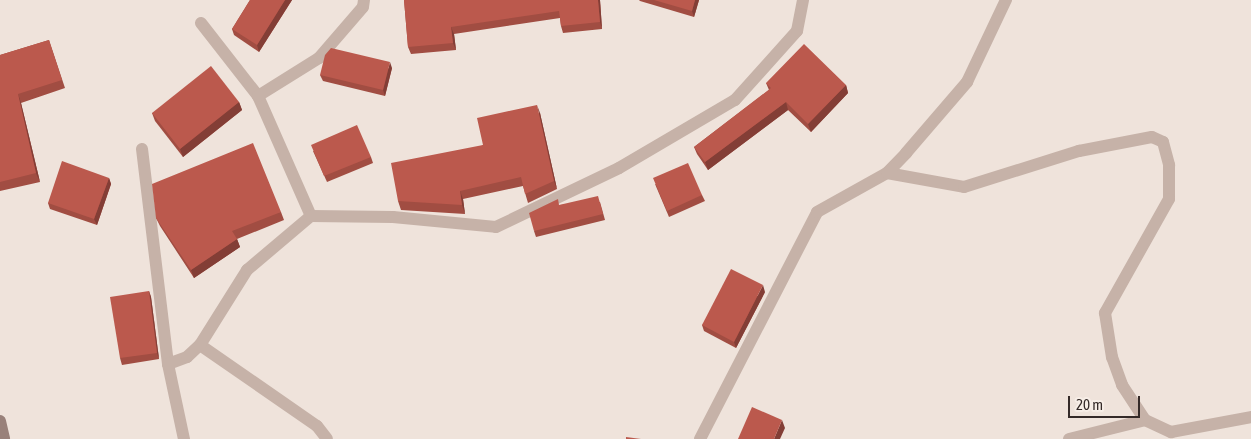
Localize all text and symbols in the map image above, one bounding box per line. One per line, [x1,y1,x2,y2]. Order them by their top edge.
scale bar [1071,386,1144,418]
text: 20 m [1076,396,1103,413]

